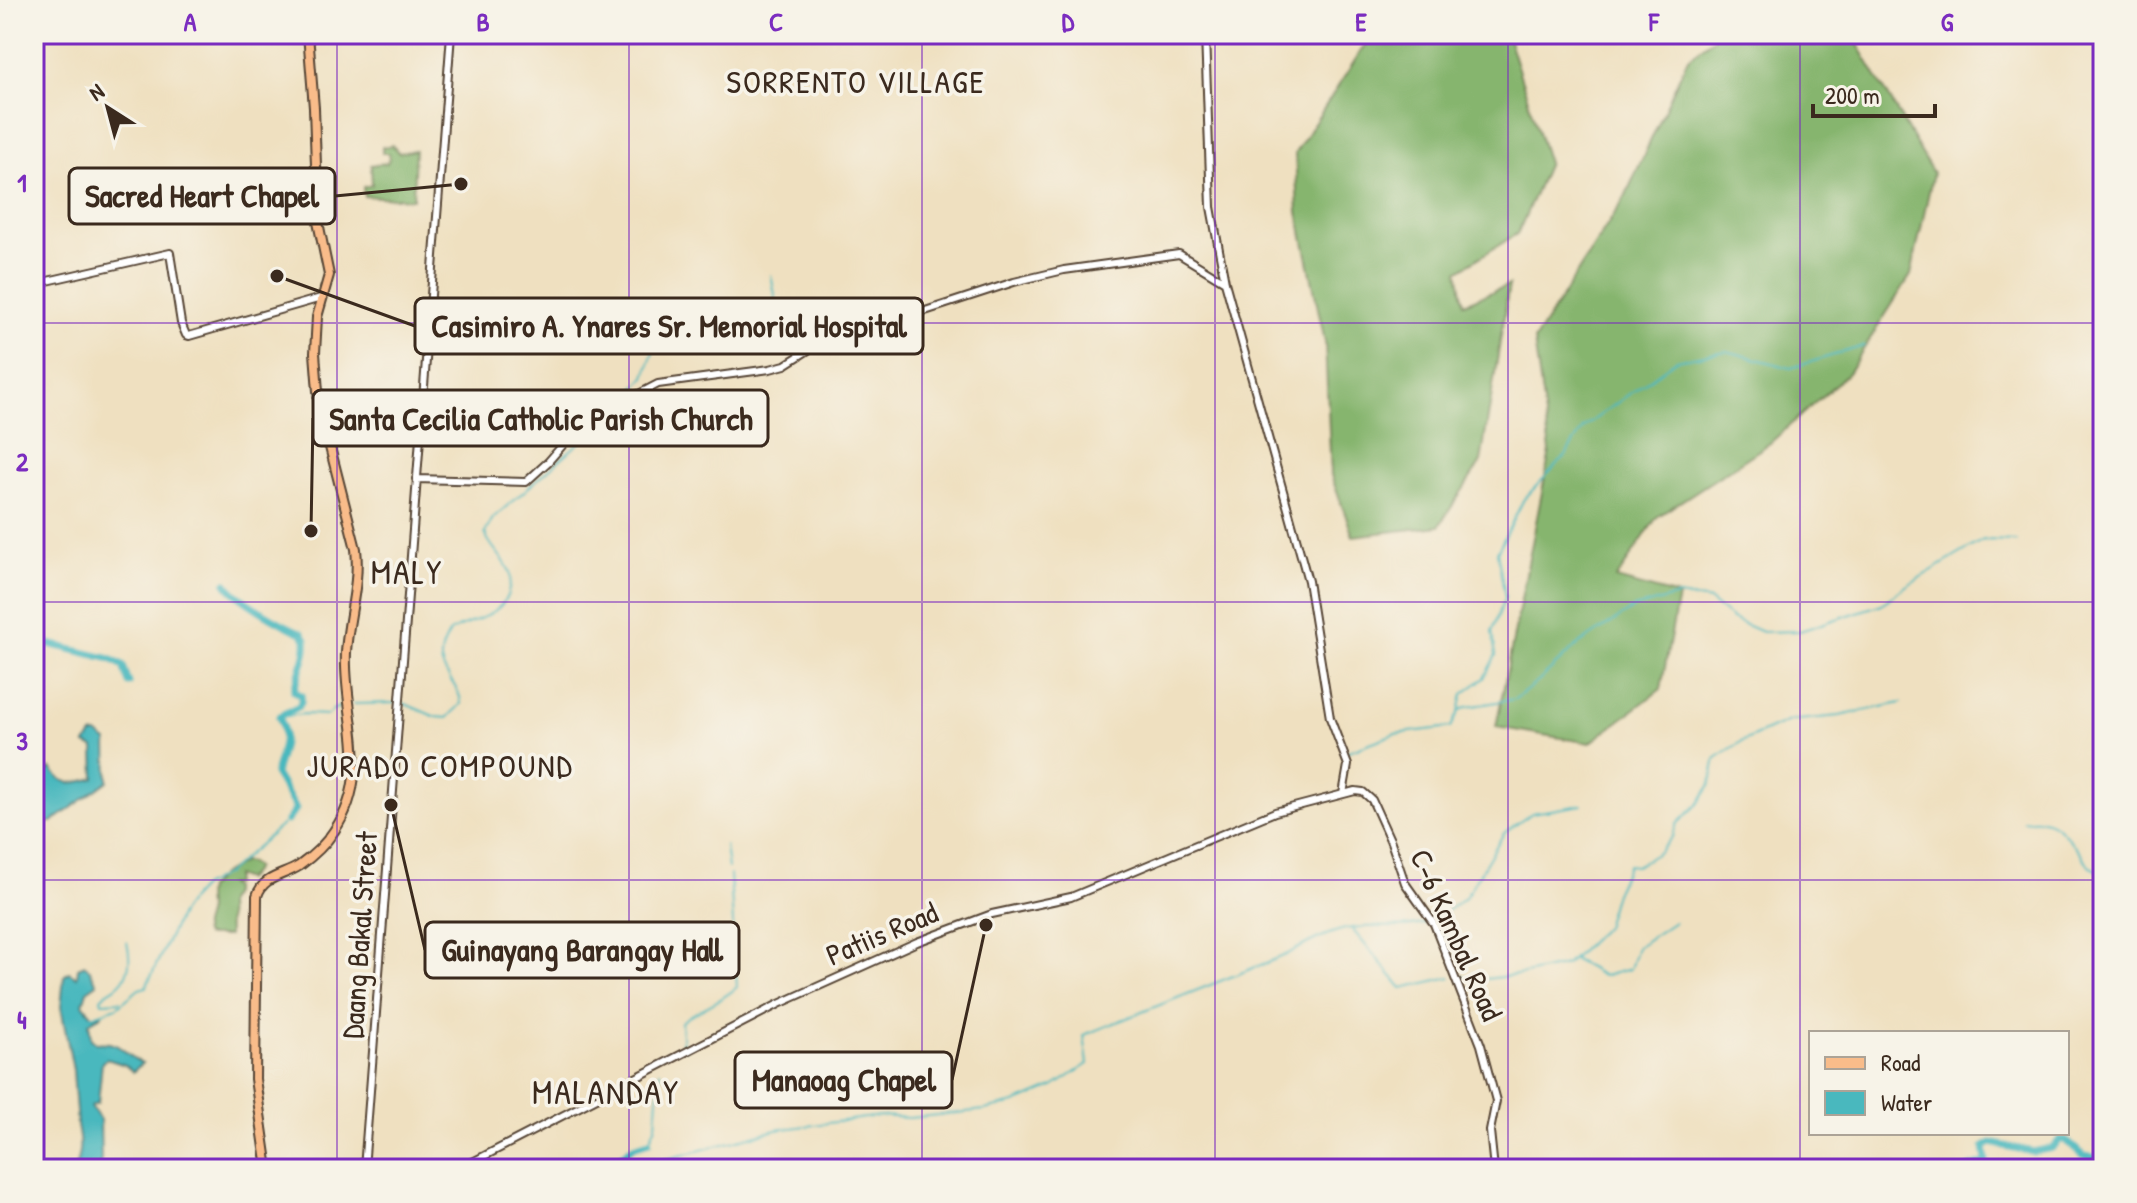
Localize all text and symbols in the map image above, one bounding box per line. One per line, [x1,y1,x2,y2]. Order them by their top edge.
text: A [184,4,197,39]
text: B [476,4,490,39]
text: C [769,4,783,39]
text: D [1062,4,1075,39]
text: E [1355,4,1367,39]
text: F [1648,4,1660,39]
text: G [1941,4,1954,39]
district label: SORRENTO VILLAGE [726,60,986,103]
north arrow [68,68,148,148]
scale bar [1813,68,1935,118]
text: N [83,76,110,107]
text: 200 m [1825,79,1880,111]
text: 1 [17,165,27,200]
callout: Sacred Heart Chapel [69,168,335,224]
text: Sacred Heart Chapel [85,174,320,218]
callout: Casimiro A. Ynares Sr. Memorial Hospital [415,298,923,354]
text: Casimiro A. Ynares Sr. Memorial Hospital [431,304,908,348]
callout: Santa Cecilia Catholic Parish Church [313,390,768,446]
text: Santa Cecilia Catholic Parish Church [329,397,753,440]
text: 2 [16,444,29,479]
district label: MALY [371,549,443,595]
text: 3 [16,723,28,758]
district label: JURADO COMPOUND [306,744,574,787]
street label: Daang Bakal Street [332,829,386,1040]
street label: C-6 Kambal Road [1401,843,1513,1027]
street label: Patiis Road [820,892,944,974]
callout: Guinayang Barangay Hall [425,922,739,978]
text: Guinayang Barangay Hall [441,928,724,972]
text: 4 [17,1002,27,1037]
legend [1809,1031,2069,1135]
text: Road [1881,1046,1920,1078]
callout: Manaoag Chapel [735,1052,952,1108]
text: Manaoag Chapel [752,1058,938,1102]
district label: MALANDAY [532,1069,680,1115]
text: Water [1881,1086,1932,1118]

